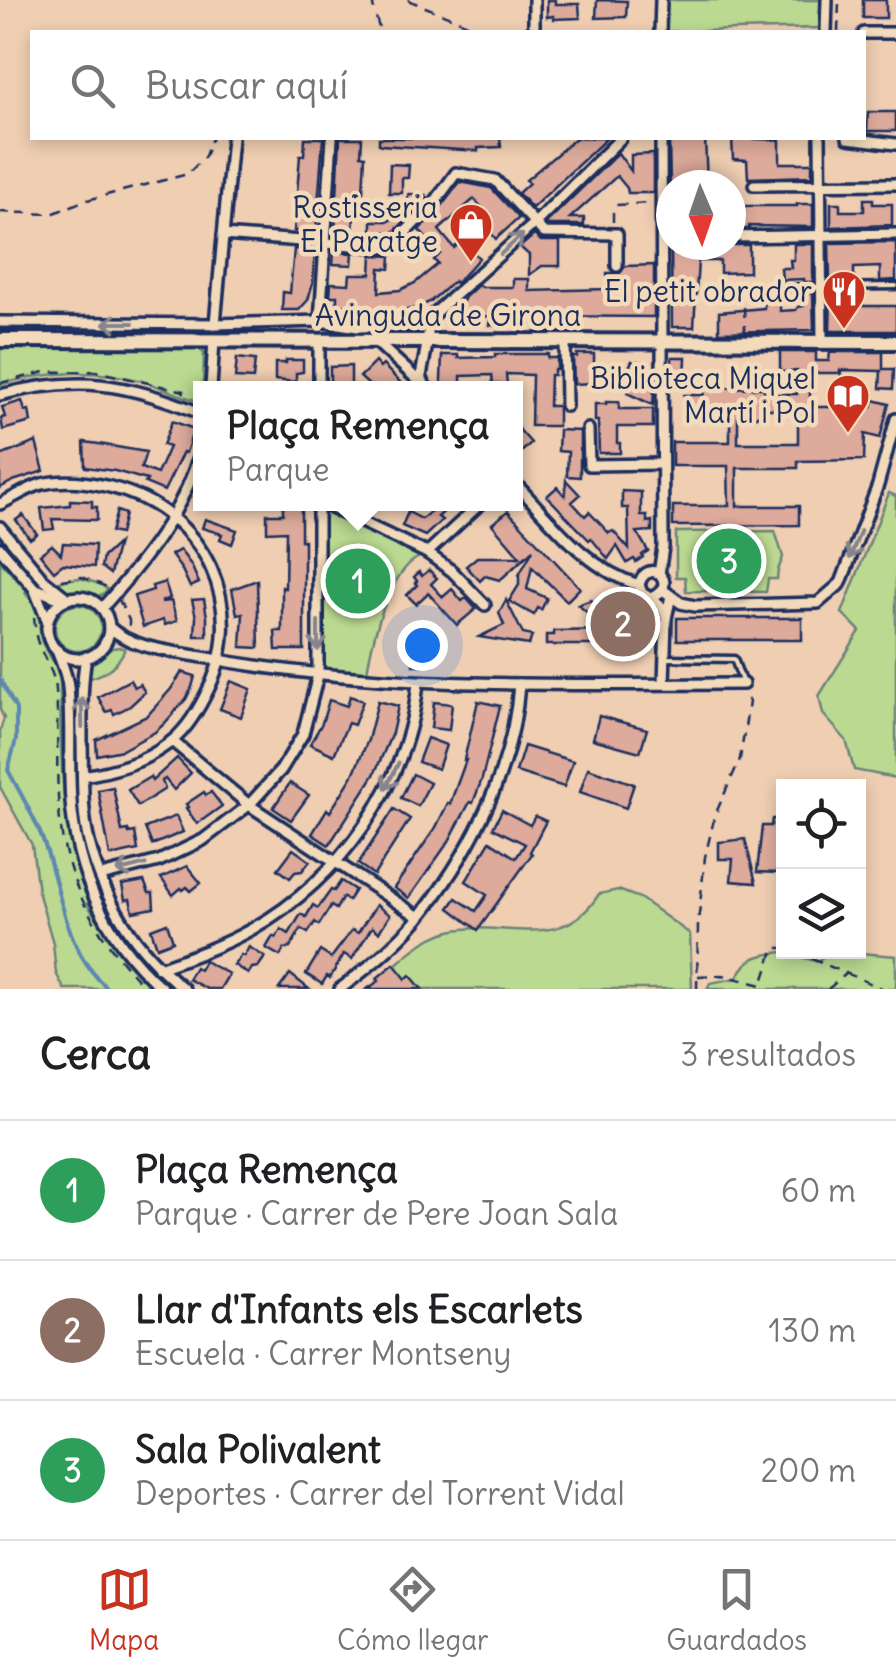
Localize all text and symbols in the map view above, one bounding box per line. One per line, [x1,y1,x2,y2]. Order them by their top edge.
search box [30,30,866,140]
icon: search [65,58,120,113]
text: Buscar aquí [145,62,348,109]
north arrow [656,170,746,260]
place label: Rostisseria El Paratge [292,188,438,260]
shop icon: Rostisseria El Paratge [448,202,494,263]
one-way arrow [499,233,524,256]
restaurant icon: El petit obrador [821,269,867,330]
place label: El petit obrador [604,272,812,310]
street label: Avinguda de Girona [315,296,581,334]
one-way arrow [102,314,134,332]
place label: Biblioteca Miquel Martí i Pol [590,359,816,431]
library icon: Biblioteca Miquel Martí i Pol [825,373,871,434]
popup [193,381,523,511]
text: Plaça Remença [226,402,490,449]
text: Parque [226,449,329,490]
pin: 3 [696,524,762,598]
one-way arrow [845,529,863,560]
pin: 1 [326,544,390,618]
pin: 2 [590,586,656,662]
one-way arrow [308,618,328,651]
your location [397,620,448,671]
one-way arrow [72,698,92,730]
one-way arrow [382,760,401,790]
map controls [776,779,866,959]
button: locate [776,779,866,869]
one-way arrow [116,860,147,879]
button: layers [776,869,866,959]
text: Cerca [40,1028,151,1080]
text: 3 resultados [680,1034,856,1075]
text: Plaça Remença [135,1146,398,1193]
text: 1 [66,1170,79,1211]
text: 60 m [781,1170,856,1211]
text: Parque · Carrer de Pere Joan Sala [135,1193,618,1234]
text: Llar d'Infants els Escarlets [135,1286,583,1333]
text: 2 [64,1310,81,1351]
text: 130 m [768,1310,856,1351]
text: Escuela · Carrer Montseny [135,1333,511,1374]
text: Sala Polivalent [135,1426,381,1473]
text: 3 [63,1450,82,1491]
text: 200 m [761,1450,856,1491]
text: Deportes · Carrer del Torrent Vidal [135,1473,625,1514]
tab: Mapa [89,1562,159,1658]
tab: Cómo llegar [337,1562,489,1658]
tab: Guardados [666,1562,807,1658]

